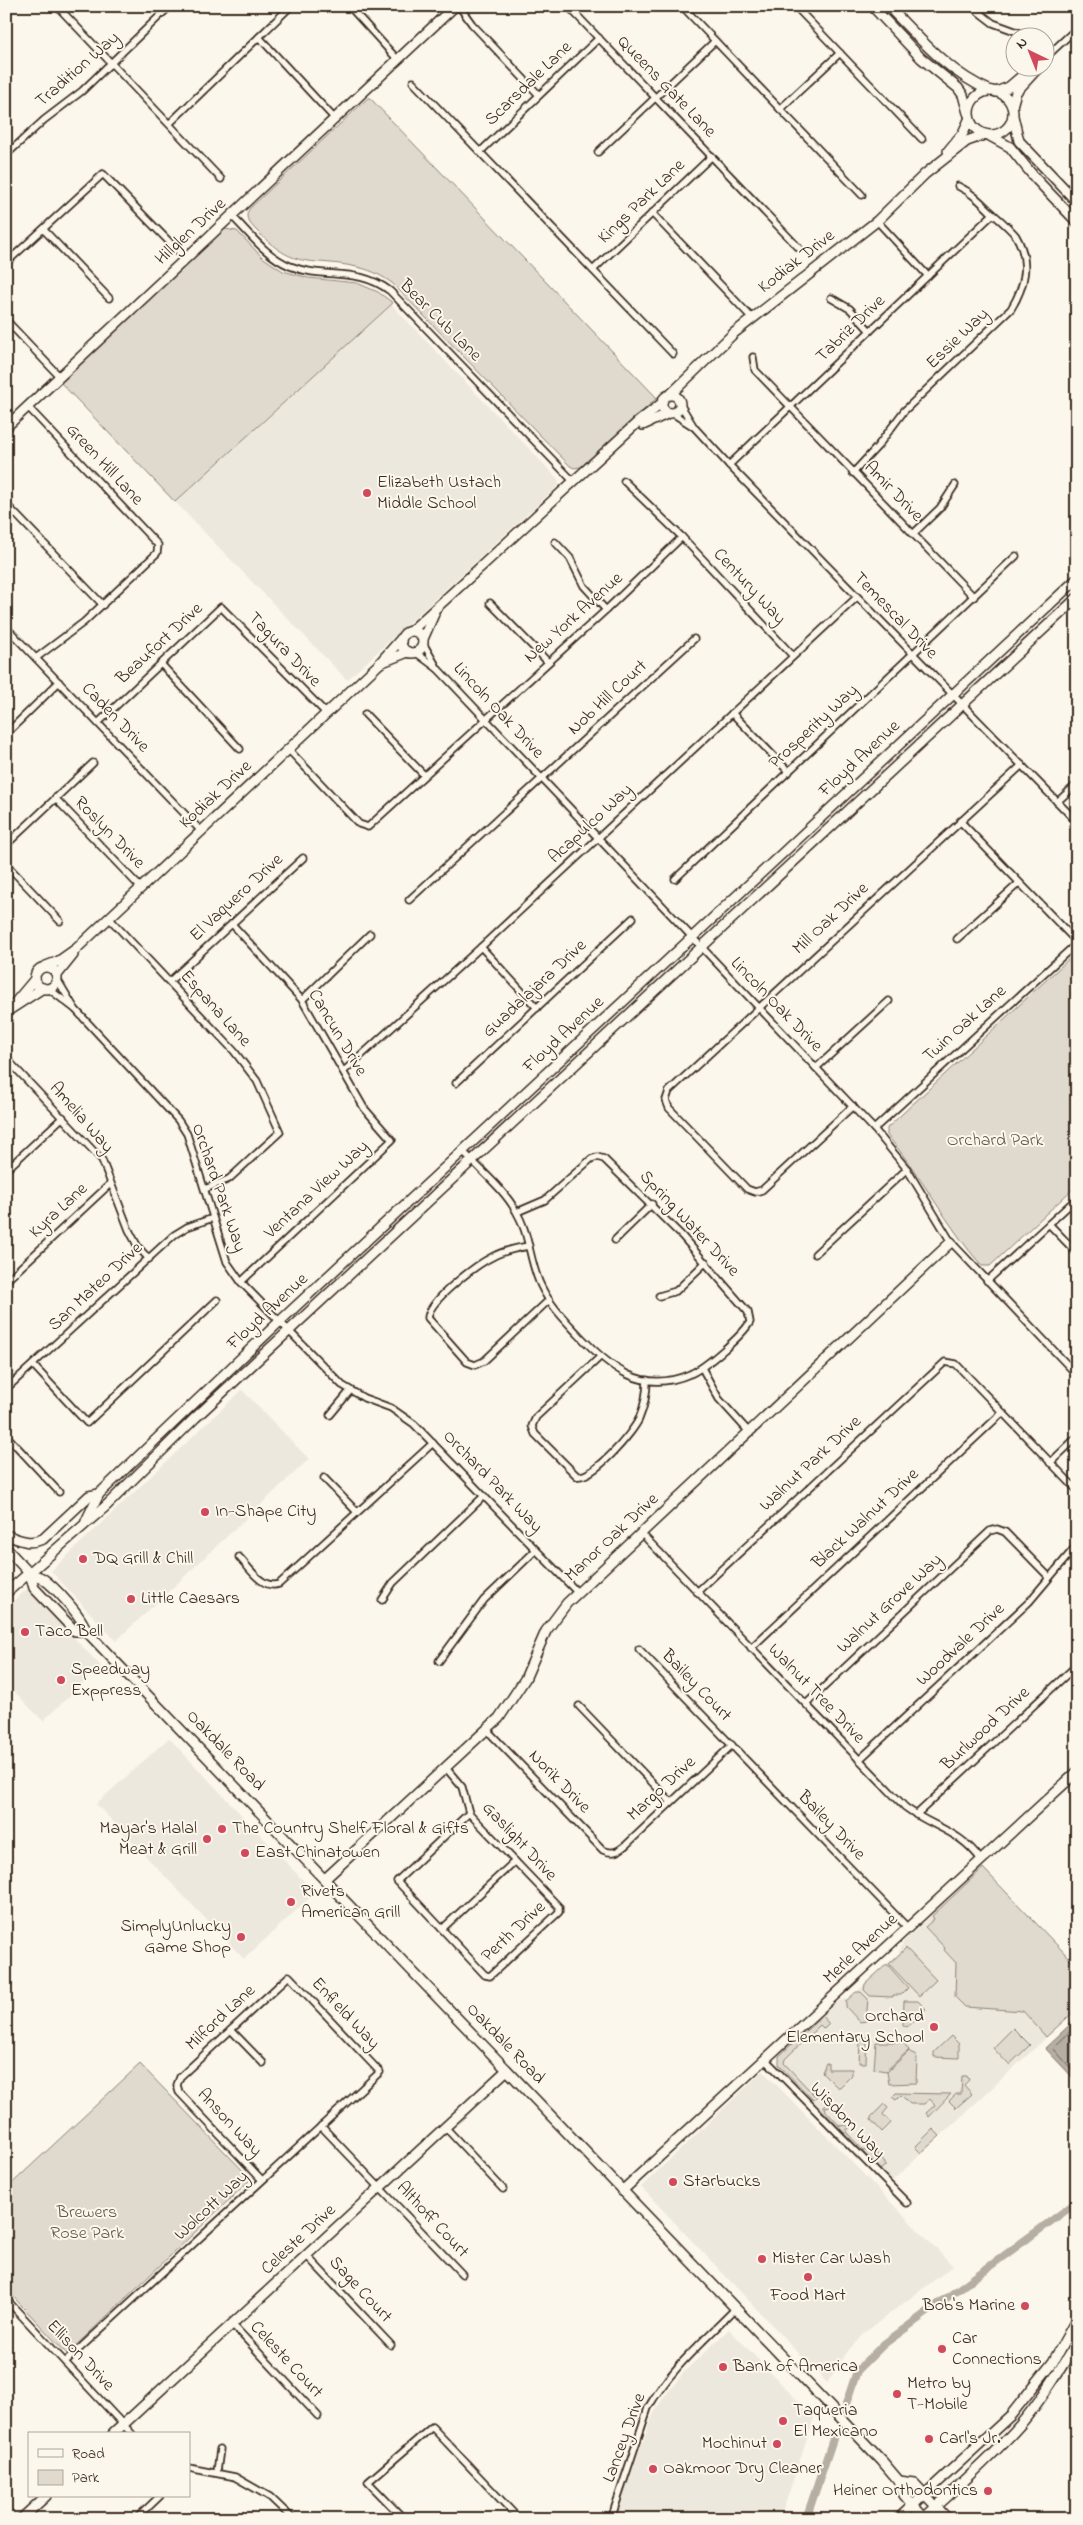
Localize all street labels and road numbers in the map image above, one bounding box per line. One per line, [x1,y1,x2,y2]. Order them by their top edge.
street label: Tradition Way [30,26,126,114]
street label: Queens Gate Lane [610,30,722,145]
street label: Scarsdale Lane [479,35,579,133]
street label: Kings Park Lane [592,153,693,251]
street label: Hillglen Drive [150,191,234,273]
street label: Kodiak Drive [753,223,842,300]
street label: Bear Cub Lane [392,273,488,369]
street label: Tabriz Drive [810,288,892,369]
street label: Essie Way [921,302,995,376]
street label: Green Hill Lane [59,418,150,513]
street label: Amir Drive [857,456,929,529]
street label: Century Way [706,543,792,631]
street label: New York Avenue [519,566,630,670]
street label: Temescal Drive [847,567,944,666]
street label: Beaufort Drive [110,596,210,692]
street label: Tagura Drive [241,607,327,695]
street label: Nob Hill Court [562,654,654,742]
street label: Lincoln Oak Drive [446,657,550,766]
street label: Caden Drive [75,677,156,760]
street label: Prosperity Way [763,678,865,776]
street label: Floyd Avenue [813,714,907,804]
street label: Kodiak Drive [174,754,259,836]
street label: Acapulco Way [543,778,639,870]
street label: Roslyn Drive [68,791,151,876]
street label: El Vaquero Drive [184,847,290,948]
street label: Mill Oak Drive [787,876,876,961]
street label: Guadalajara Drive [477,933,594,1044]
street label: Lincoln Oak Drive [724,952,829,1059]
street label: Espana Lane [173,965,257,1054]
street label: Twin Oak Lane [917,979,1013,1069]
street label: Cancun Drive [301,984,374,1082]
street label: Floyd Avenue [517,990,611,1080]
street label: Amelia Way [43,1077,119,1159]
street label: Orchard Park Way [184,1120,252,1256]
street label: Ventana View Way [258,1134,375,1246]
street label: Spring Water Drive [632,1165,746,1284]
street label: Kyra Lane [24,1176,95,1245]
street label: San Mateo Drive [43,1236,150,1338]
street label: Floyd Avenue [221,1267,315,1357]
street label: Walnut Park Drive [754,1409,868,1518]
street label: Orchard Park Way [436,1425,548,1539]
street label: Black Walnut Drive [806,1462,926,1576]
street label: Manor Oak Drive [559,1487,666,1589]
street label: Walnut Grove Way [831,1548,949,1660]
street label: Woodvale Drive [911,1596,1012,1693]
street label: Walnut Tree Drive [761,1638,871,1751]
street label: Bailey Court [654,1643,737,1728]
street label: Burlwood Drive [935,1680,1037,1778]
street label: Oakdale Road [180,1705,270,1797]
street label: Norik Drive [522,1744,597,1821]
street label: Margo Drive [622,1750,704,1828]
street label: Bailey Drive [790,1785,872,1867]
street label: Gaslight Drive [474,1796,563,1889]
street label: Perth Drive [476,1895,553,1969]
street label: Merle Avenue [818,1907,905,1991]
street label: Enfield Way [305,1972,385,2056]
street label: Milford Lane [180,1978,262,2057]
street label: Oakdale Road [460,1998,550,2090]
street label: Wisdom Way [803,2076,891,2166]
street label: Anson Way [190,2083,268,2163]
street label: Wolcott Way [169,2165,255,2247]
street label: Althoff Court [390,2176,474,2264]
street label: Celeste Drive [256,2198,343,2282]
street label: Sage Court [321,2251,398,2330]
street label: Ellison Drive [40,2314,121,2398]
street label: Celeste Court [243,2315,329,2405]
street label: Lancey Drive [597,2389,654,2486]

